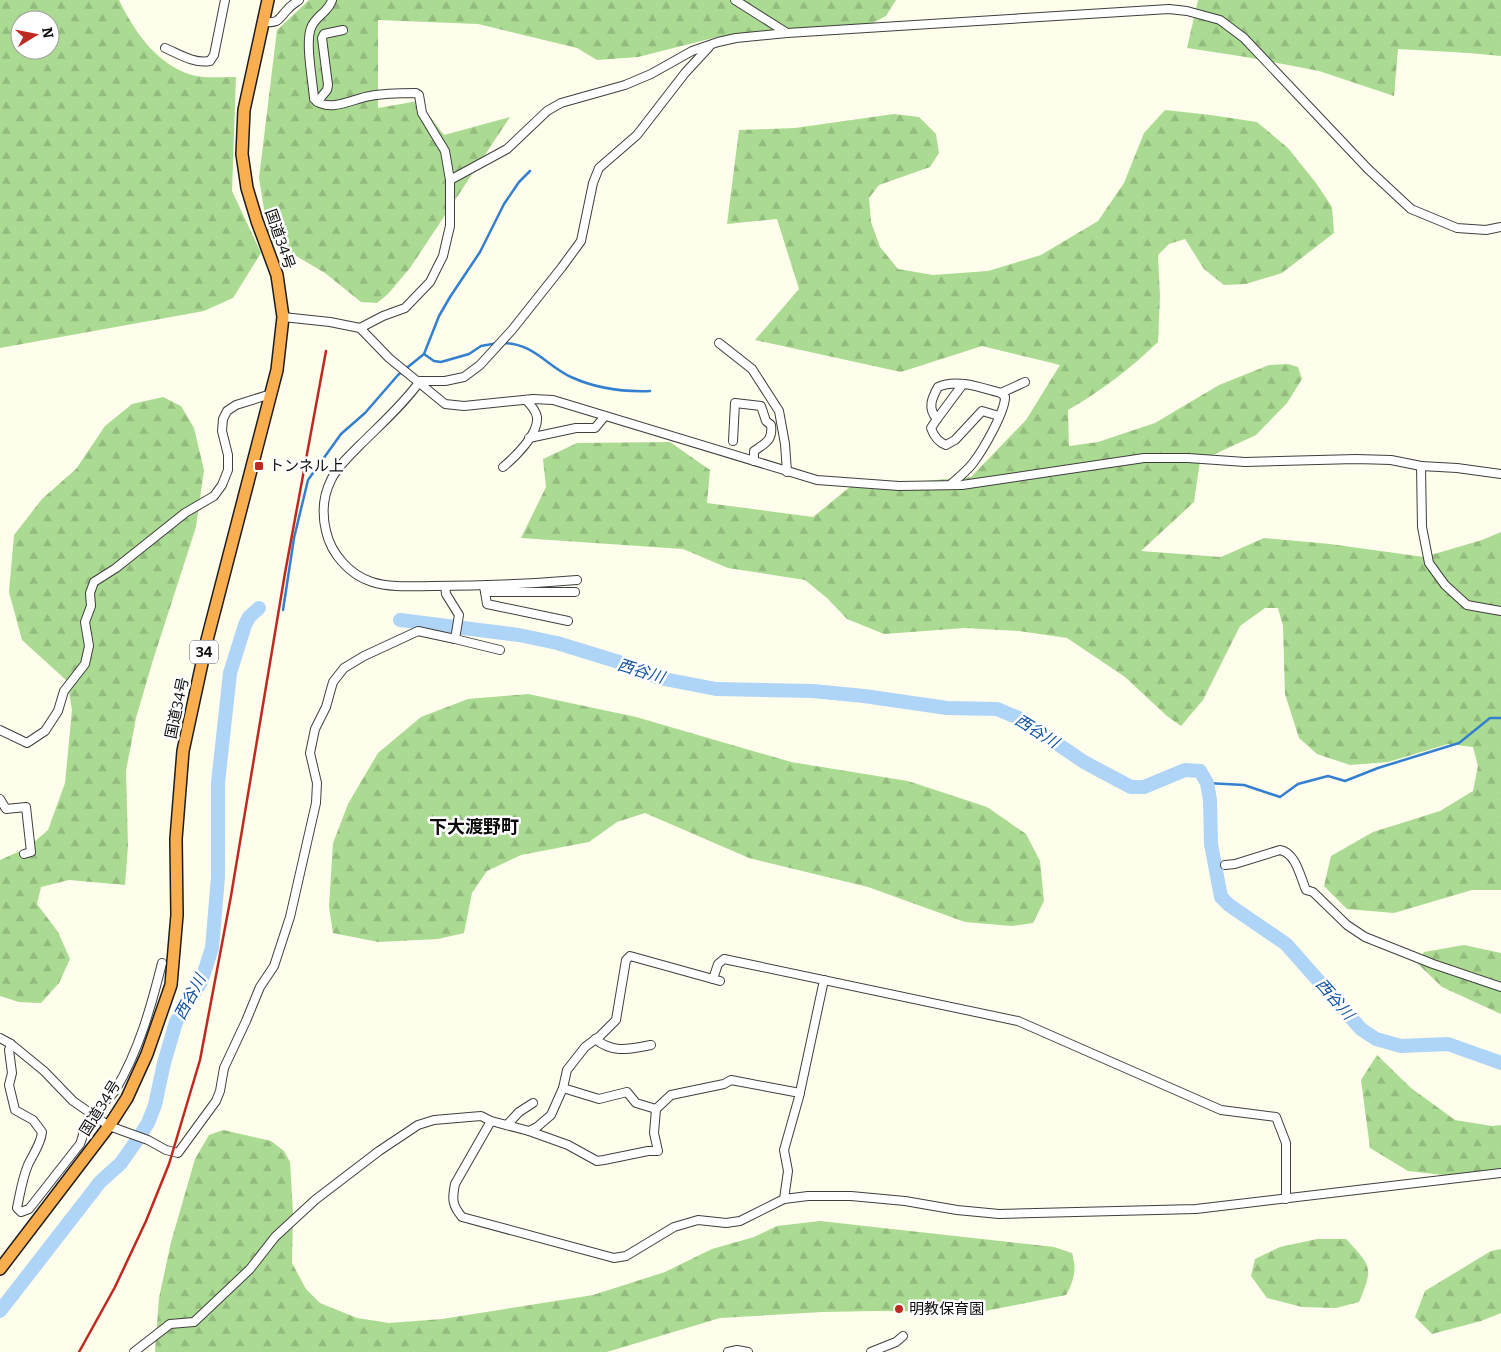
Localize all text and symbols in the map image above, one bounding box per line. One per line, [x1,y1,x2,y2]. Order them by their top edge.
north arrow [10,10,60,60]
text: N [38,26,57,40]
street label: 国道34号 [261,207,299,271]
place label: トンネル上 [269,457,344,475]
marker: トンネル上 [253,460,265,472]
road number: 34 [190,640,218,664]
water label: 西谷川 [615,655,669,688]
street label: 国道34号 [162,676,192,740]
water label: 西谷川 [1012,710,1064,753]
district label: 下大渡野町 [429,816,519,838]
water label: 西谷川 [170,970,211,1023]
water label: 西谷川 [1312,975,1359,1025]
street label: 国道34号 [76,1077,124,1139]
place label: 明教保育園 [909,1300,984,1318]
marker: 明教保育園 [893,1303,905,1315]

